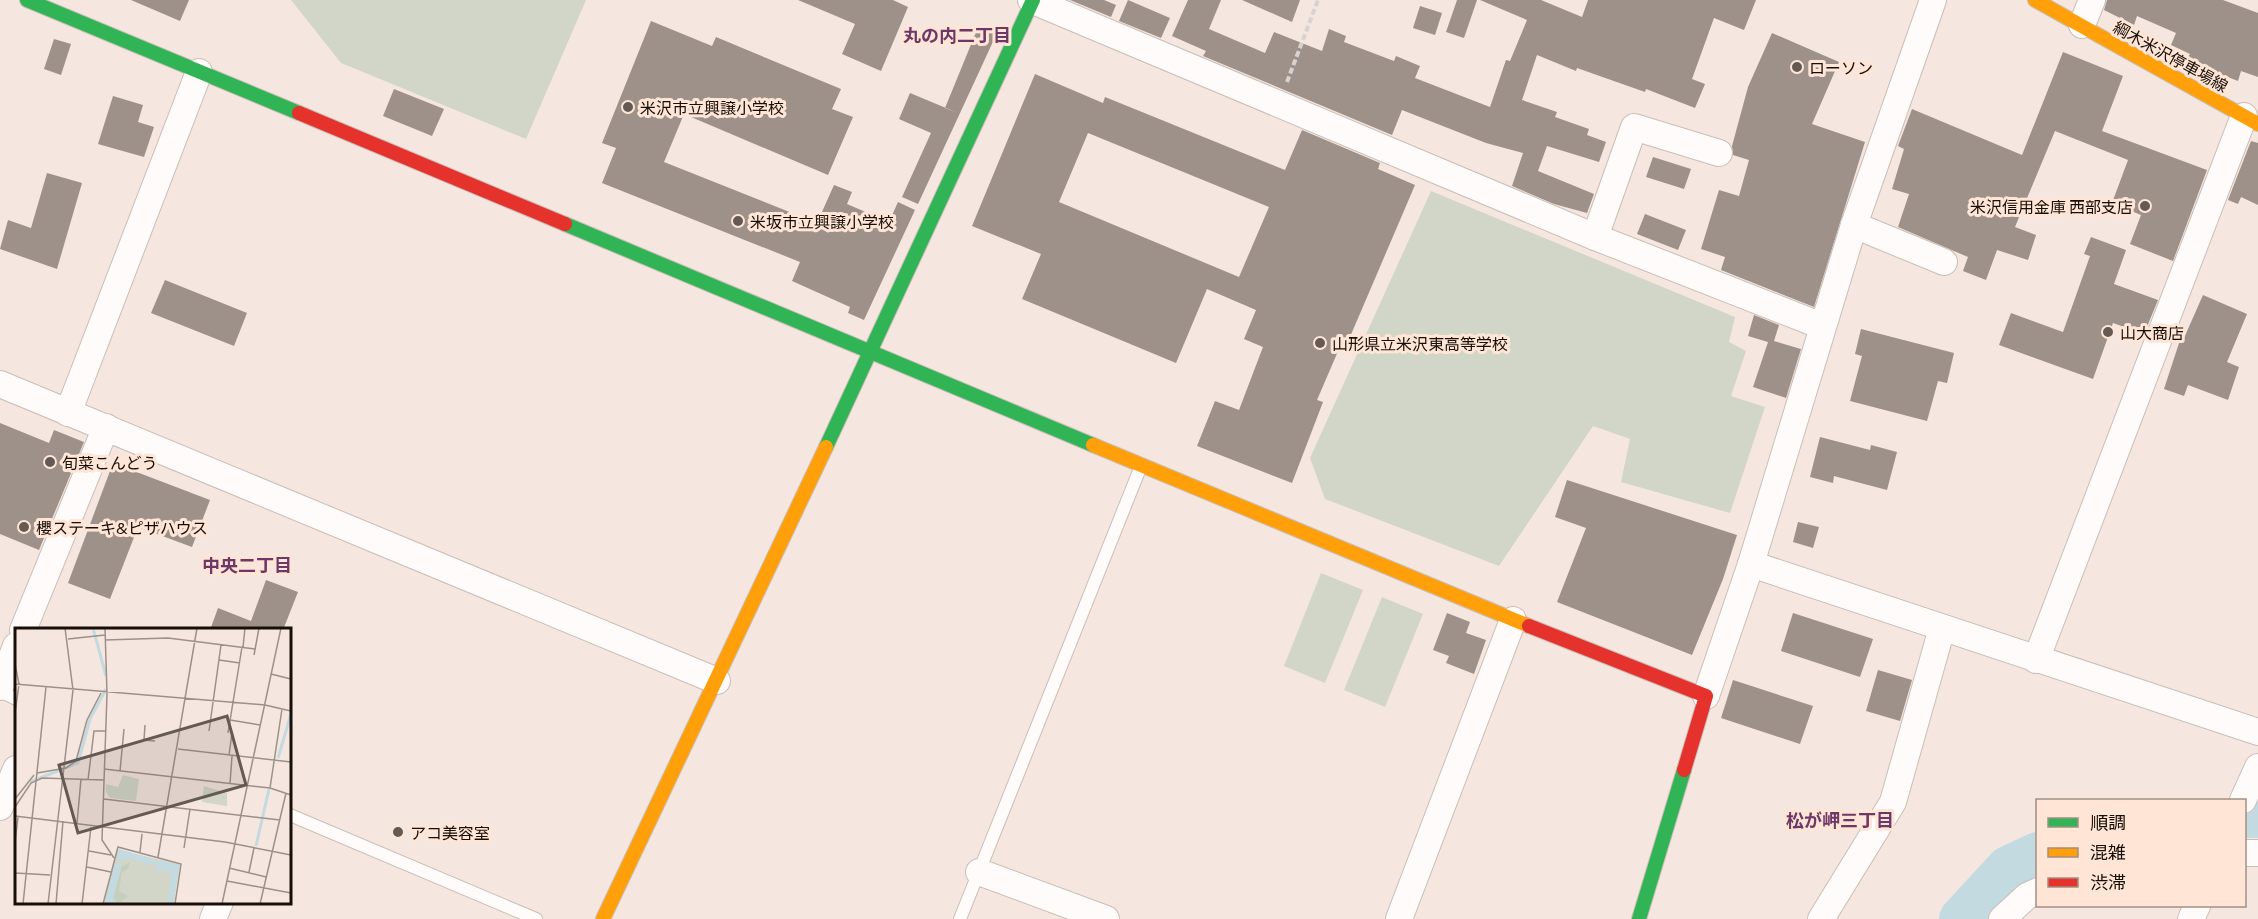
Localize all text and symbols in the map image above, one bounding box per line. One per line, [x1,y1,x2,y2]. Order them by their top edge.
street label: 綱木米沢停車場線 [2110,17,2232,95]
district label: 丸の内二丁目 [903,24,1011,46]
place label: ローソン [1809,58,1873,77]
marker: ローソン [1790,60,1804,74]
place label: 米沢市立興譲小学校 [640,98,784,117]
marker: 米沢市立興譲小学校 [621,100,635,114]
place label: 米沢信用金庫 西部支店 [1970,197,2133,216]
marker: 米沢信用金庫 西部支店 [2138,199,2152,213]
place label: 米坂市立興譲小学校 [750,212,894,231]
marker: 米坂市立興譲小学校 [731,214,745,228]
place label: 山大商店 [2120,323,2184,342]
marker: 山大商店 [2101,325,2115,339]
place label: 山形県立米沢東高等学校 [1332,334,1508,353]
marker: 山形県立米沢東高等学校 [1313,336,1327,350]
place label: 旬菜こんどう [62,453,158,472]
marker: 旬菜こんどう [43,455,57,469]
place label: 櫻ステーキ&ピザハウス [36,518,208,537]
marker: 櫻ステーキ&ピザハウス [17,520,31,534]
district label: 中央二丁目 [202,554,292,576]
inset map [15,628,291,904]
legend [2036,799,2246,907]
district label: 松が岬三丁目 [1786,809,1894,831]
text: 順調 [2090,811,2126,833]
place label: アコ美容室 [410,823,490,842]
marker: アコ美容室 [391,825,405,839]
text: 混雑 [2090,841,2126,863]
text: 渋滞 [2090,871,2126,893]

